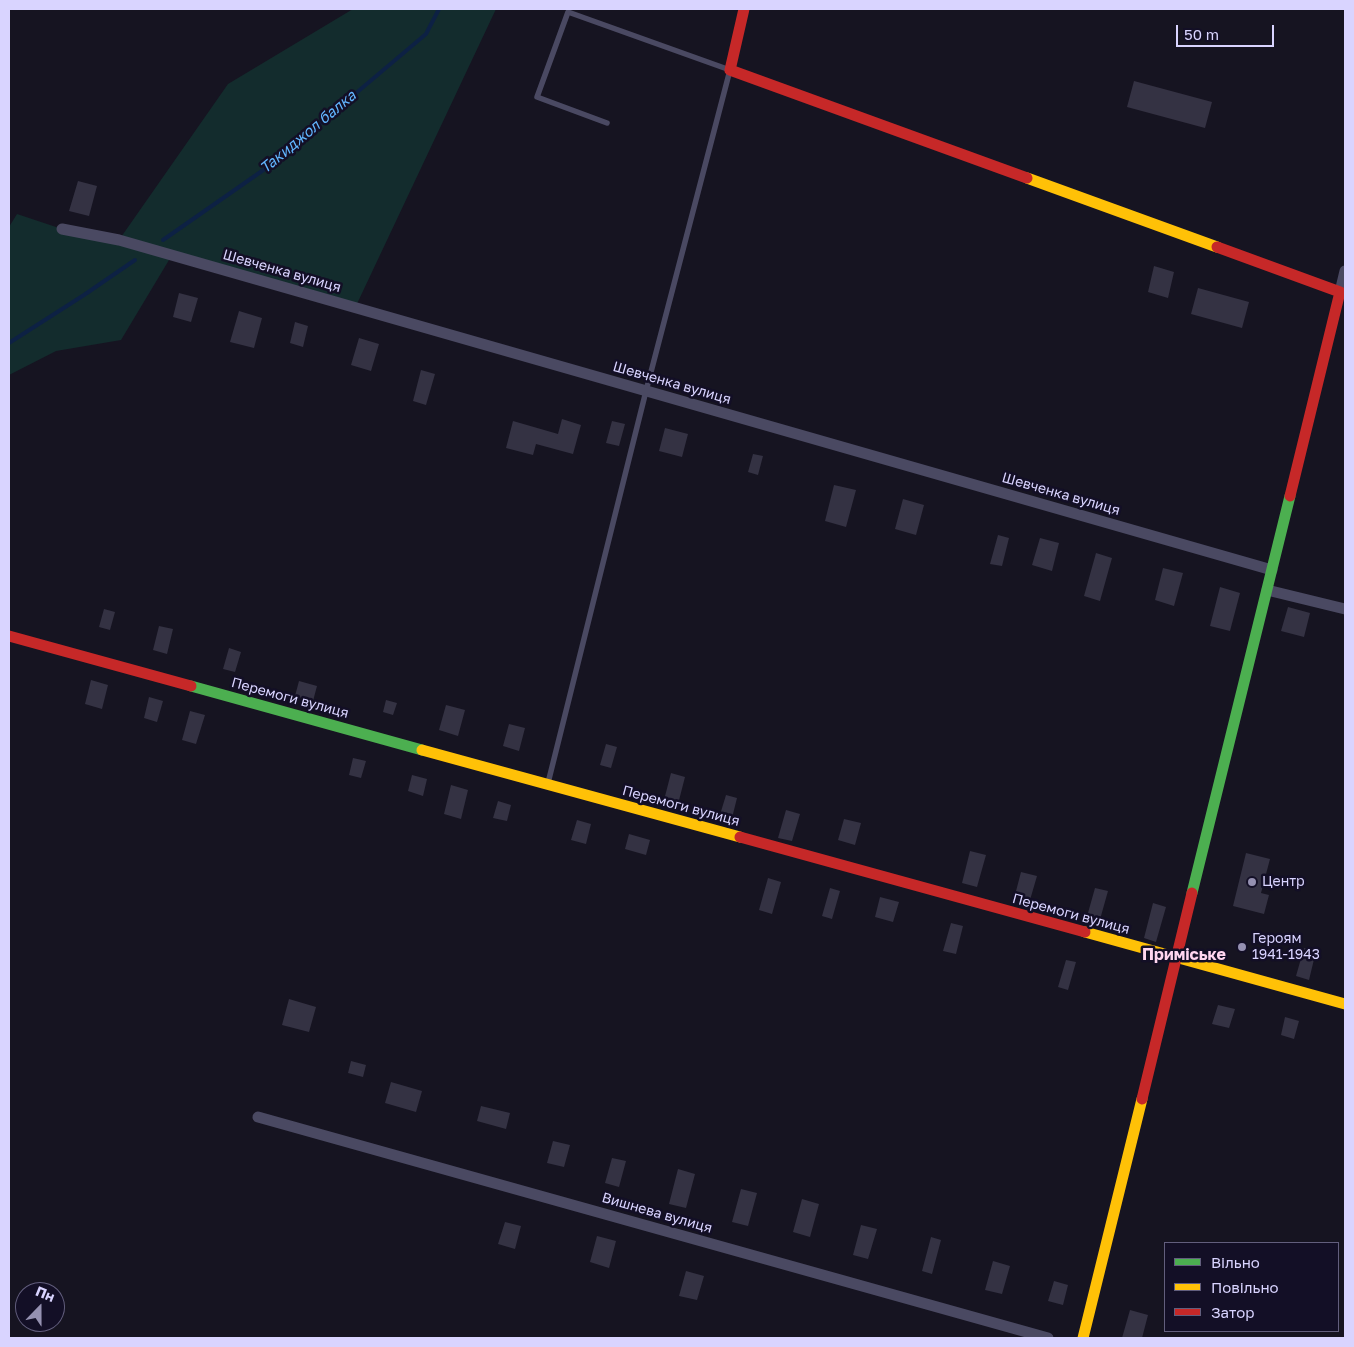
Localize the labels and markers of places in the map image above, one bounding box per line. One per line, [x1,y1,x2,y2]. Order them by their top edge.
place label: Центр [1262,874,1305,890]
marker: Центр [1246,876,1258,888]
place label: Героям 1941-1943 [1252,931,1320,964]
marker: Героям 1941-1943 [1236,941,1248,953]

